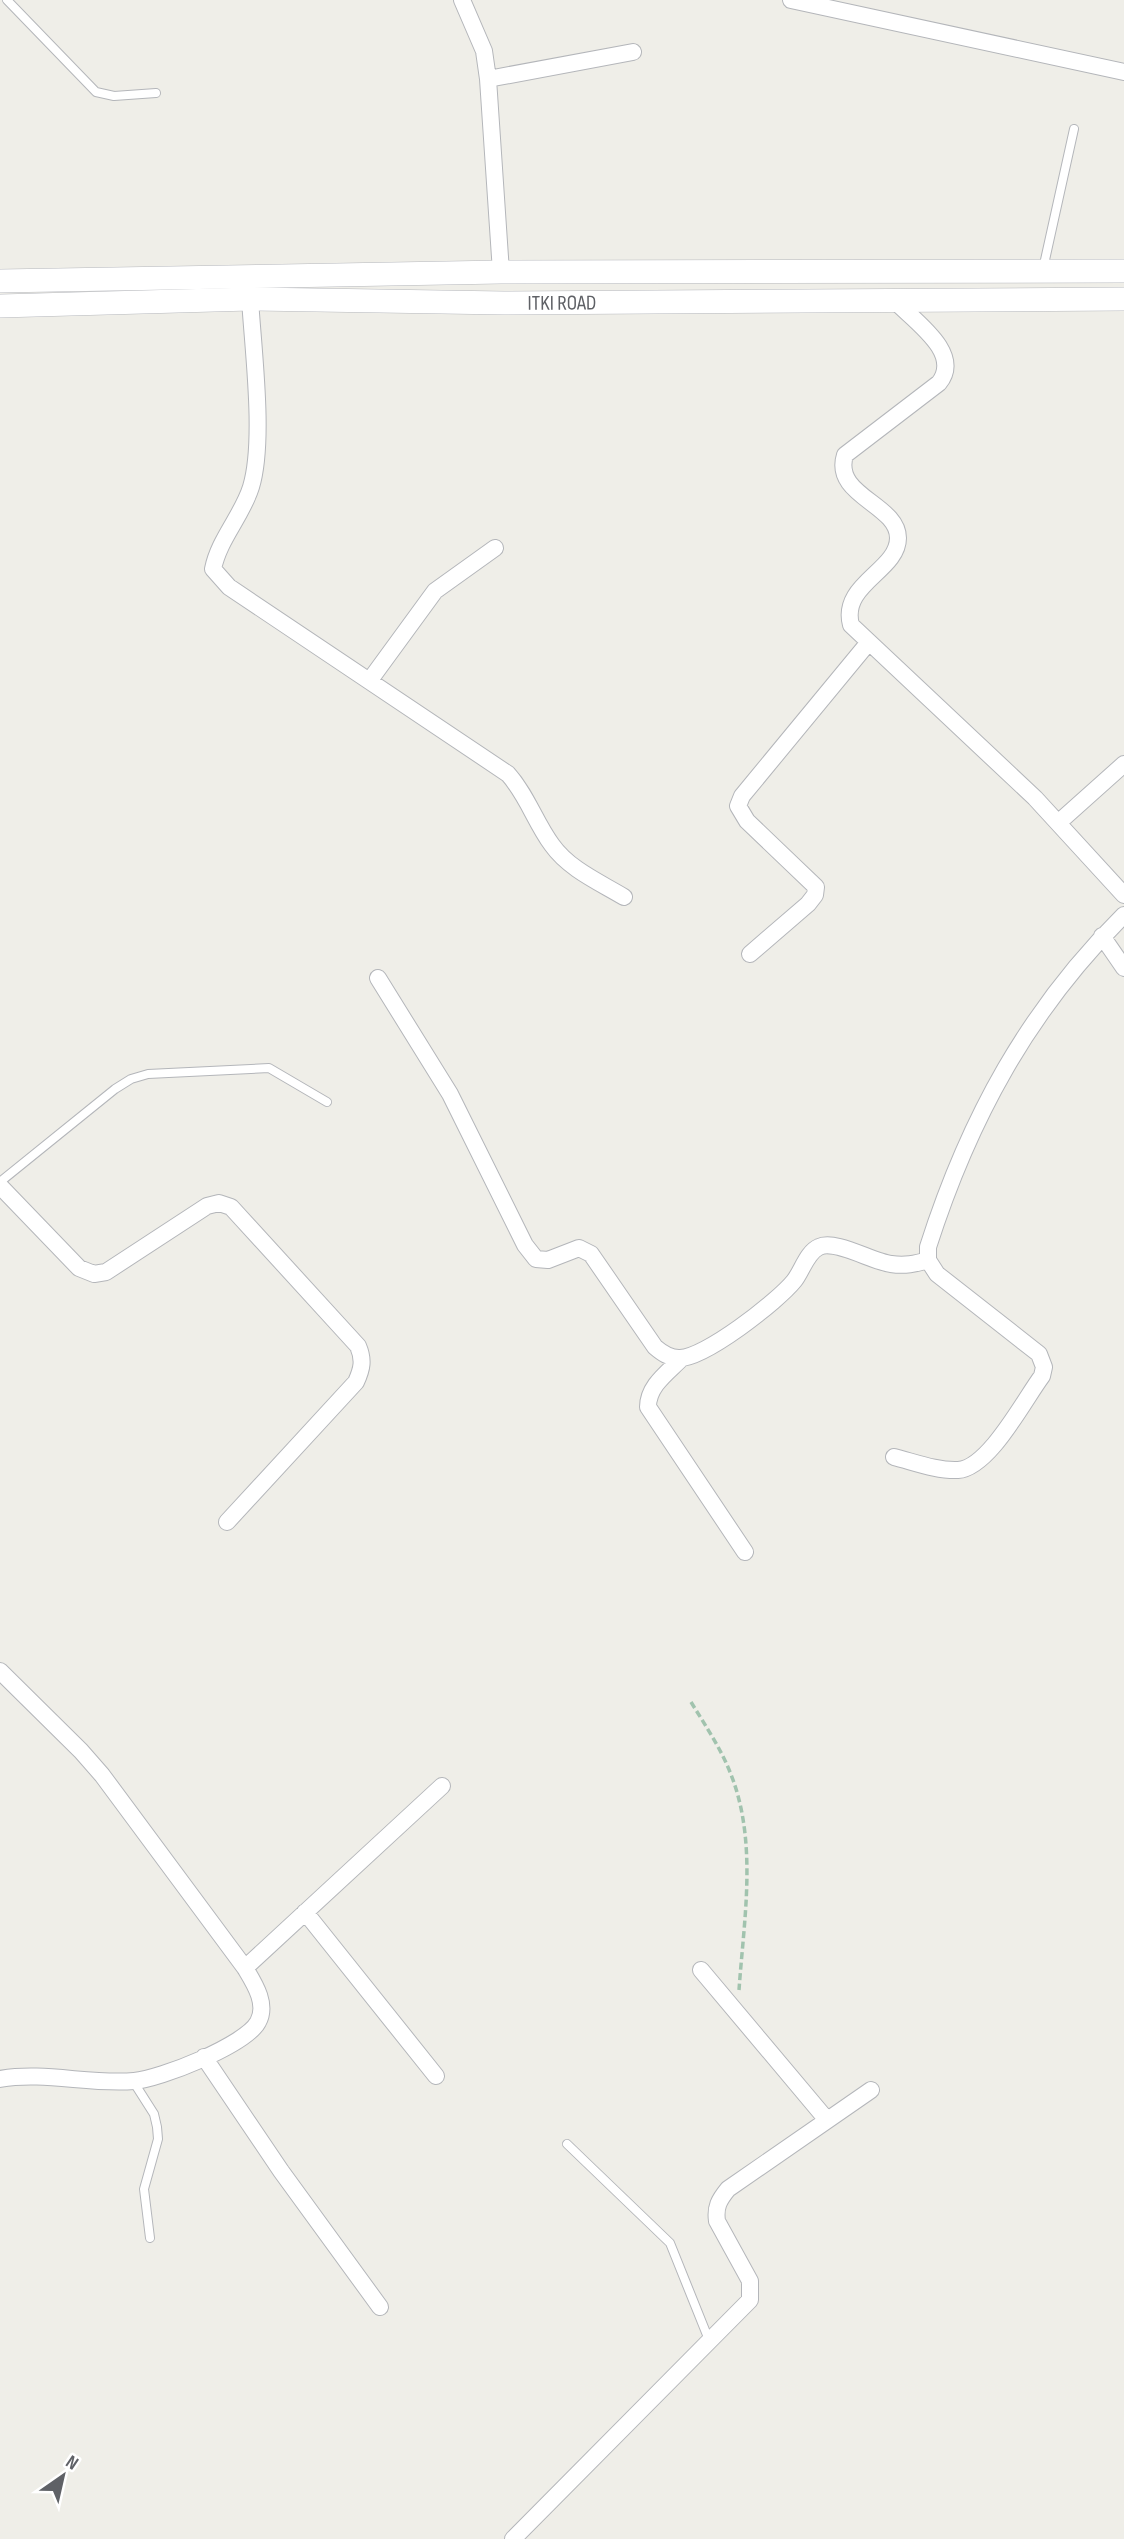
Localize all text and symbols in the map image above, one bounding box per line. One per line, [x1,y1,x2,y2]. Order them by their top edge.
street label: ITKI ROAD [527,290,596,316]
north arrow [28,2441,98,2511]
text: N [61,2451,82,2476]

